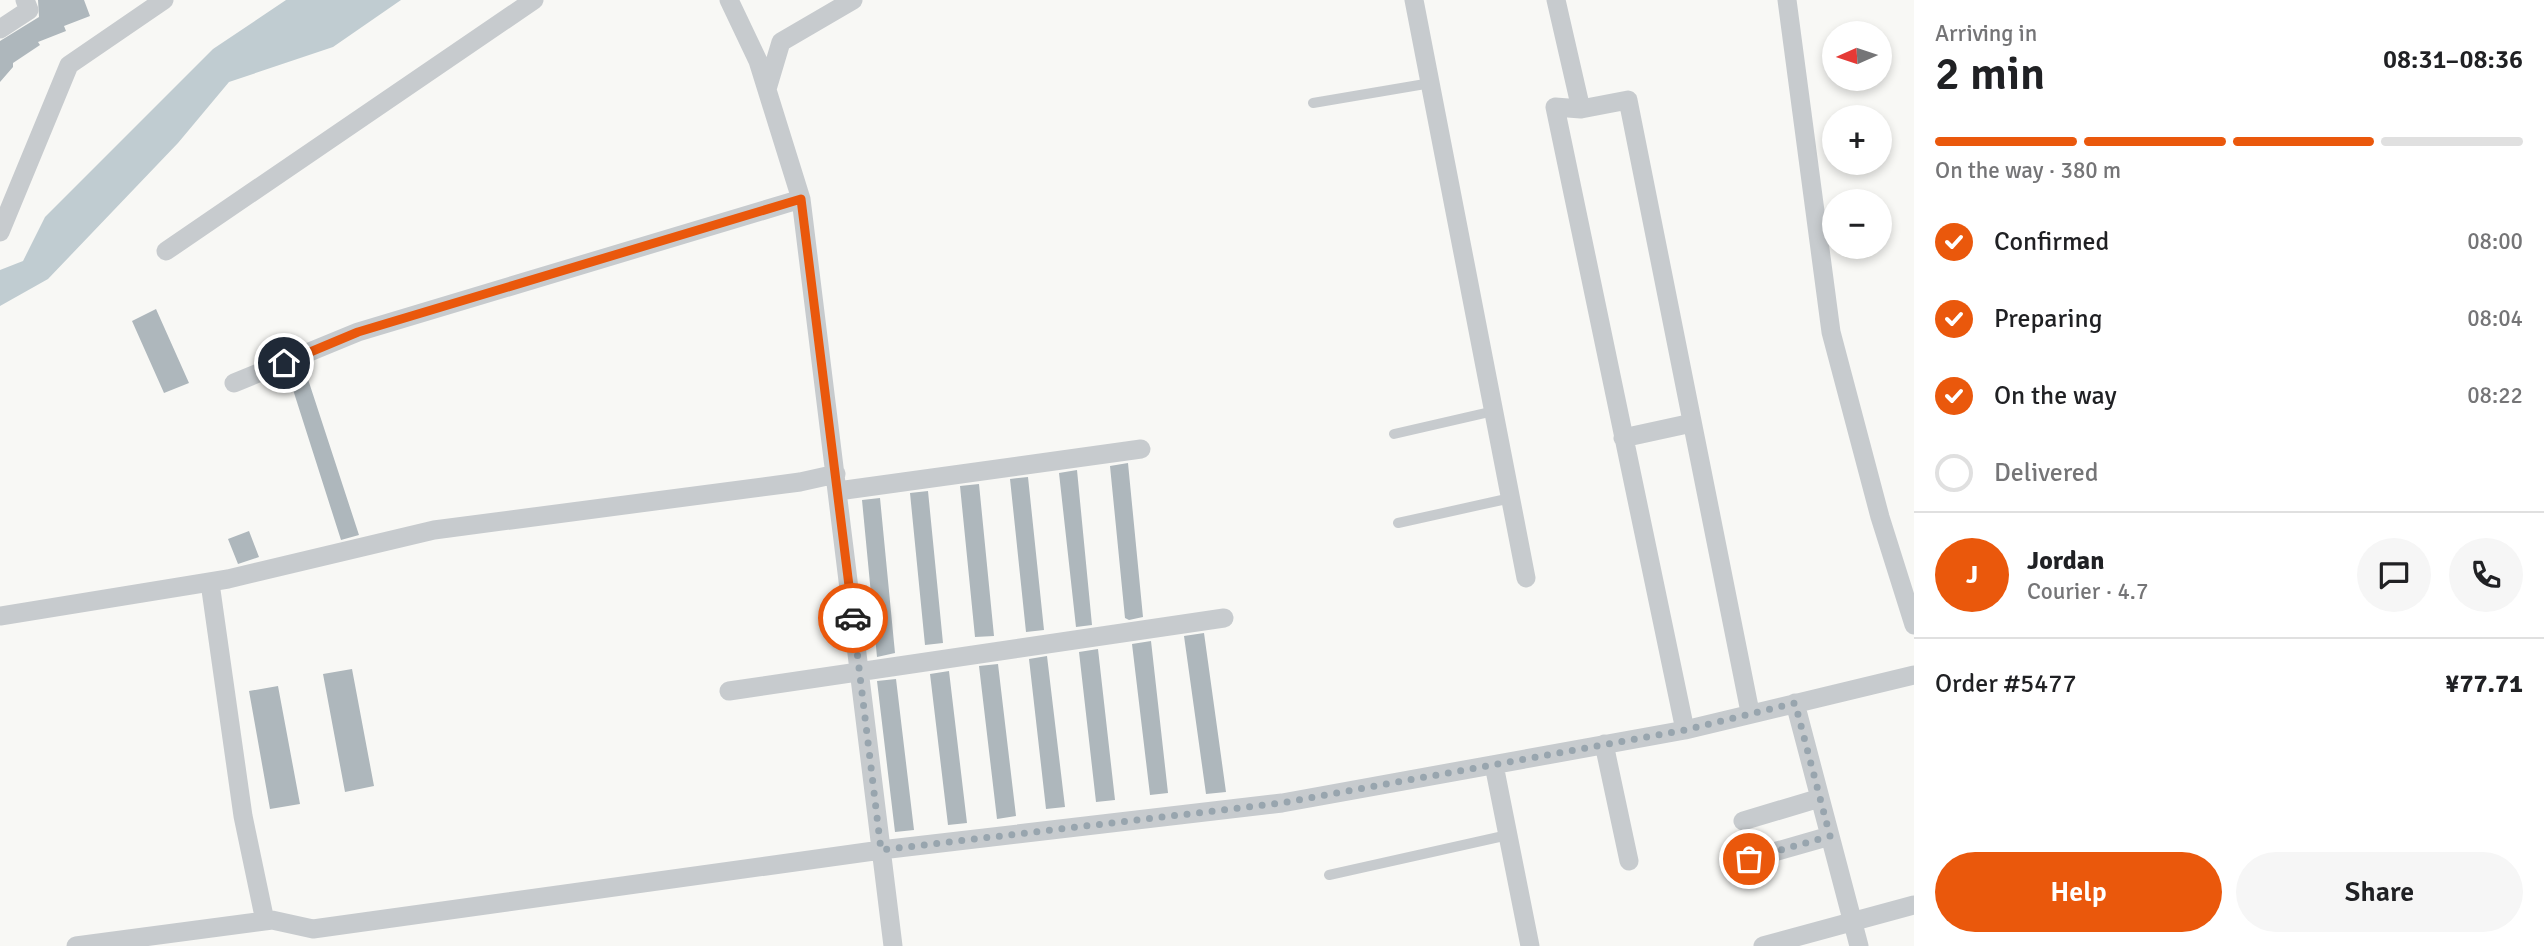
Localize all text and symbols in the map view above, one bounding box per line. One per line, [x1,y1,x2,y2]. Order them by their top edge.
text: Arriving in [1935,19,2037,48]
north arrow [1822,21,1892,91]
map controls [1822,21,1892,259]
text: 08:31–08:36 [2383,44,2523,76]
text: 2 min [1935,46,2045,102]
button: + [1822,105,1892,175]
text: On the way · 380 m [1935,156,2121,185]
button: − [1822,189,1892,259]
icon: check [1935,223,1973,261]
text: Confirmed [1994,226,2109,258]
text: 08:00 [2467,227,2523,256]
icon: check [1935,300,1973,338]
text: Preparing [1994,303,2102,335]
text: 08:04 [2467,304,2523,333]
pin [254,333,314,393]
icon: home [265,344,303,382]
icon: check [1935,377,1973,415]
text: On the way [1994,380,2117,412]
text: 08:22 [2467,381,2523,410]
text: Delivered [1994,457,2099,489]
button: chat [2357,538,2431,612]
button: phone [2449,538,2523,612]
text: Jordan [2027,545,2104,577]
text: J [1966,559,1978,591]
text: Courier · 4.7 [2027,577,2148,606]
courier [818,583,888,653]
icon: car [834,599,872,637]
text: Order #5477 [1935,668,2076,700]
text: ¥77.71 [2445,668,2523,700]
pin [1719,829,1779,889]
icon: bag [1730,840,1768,878]
button: Help [1935,852,2222,932]
button: Share [2236,852,2523,932]

